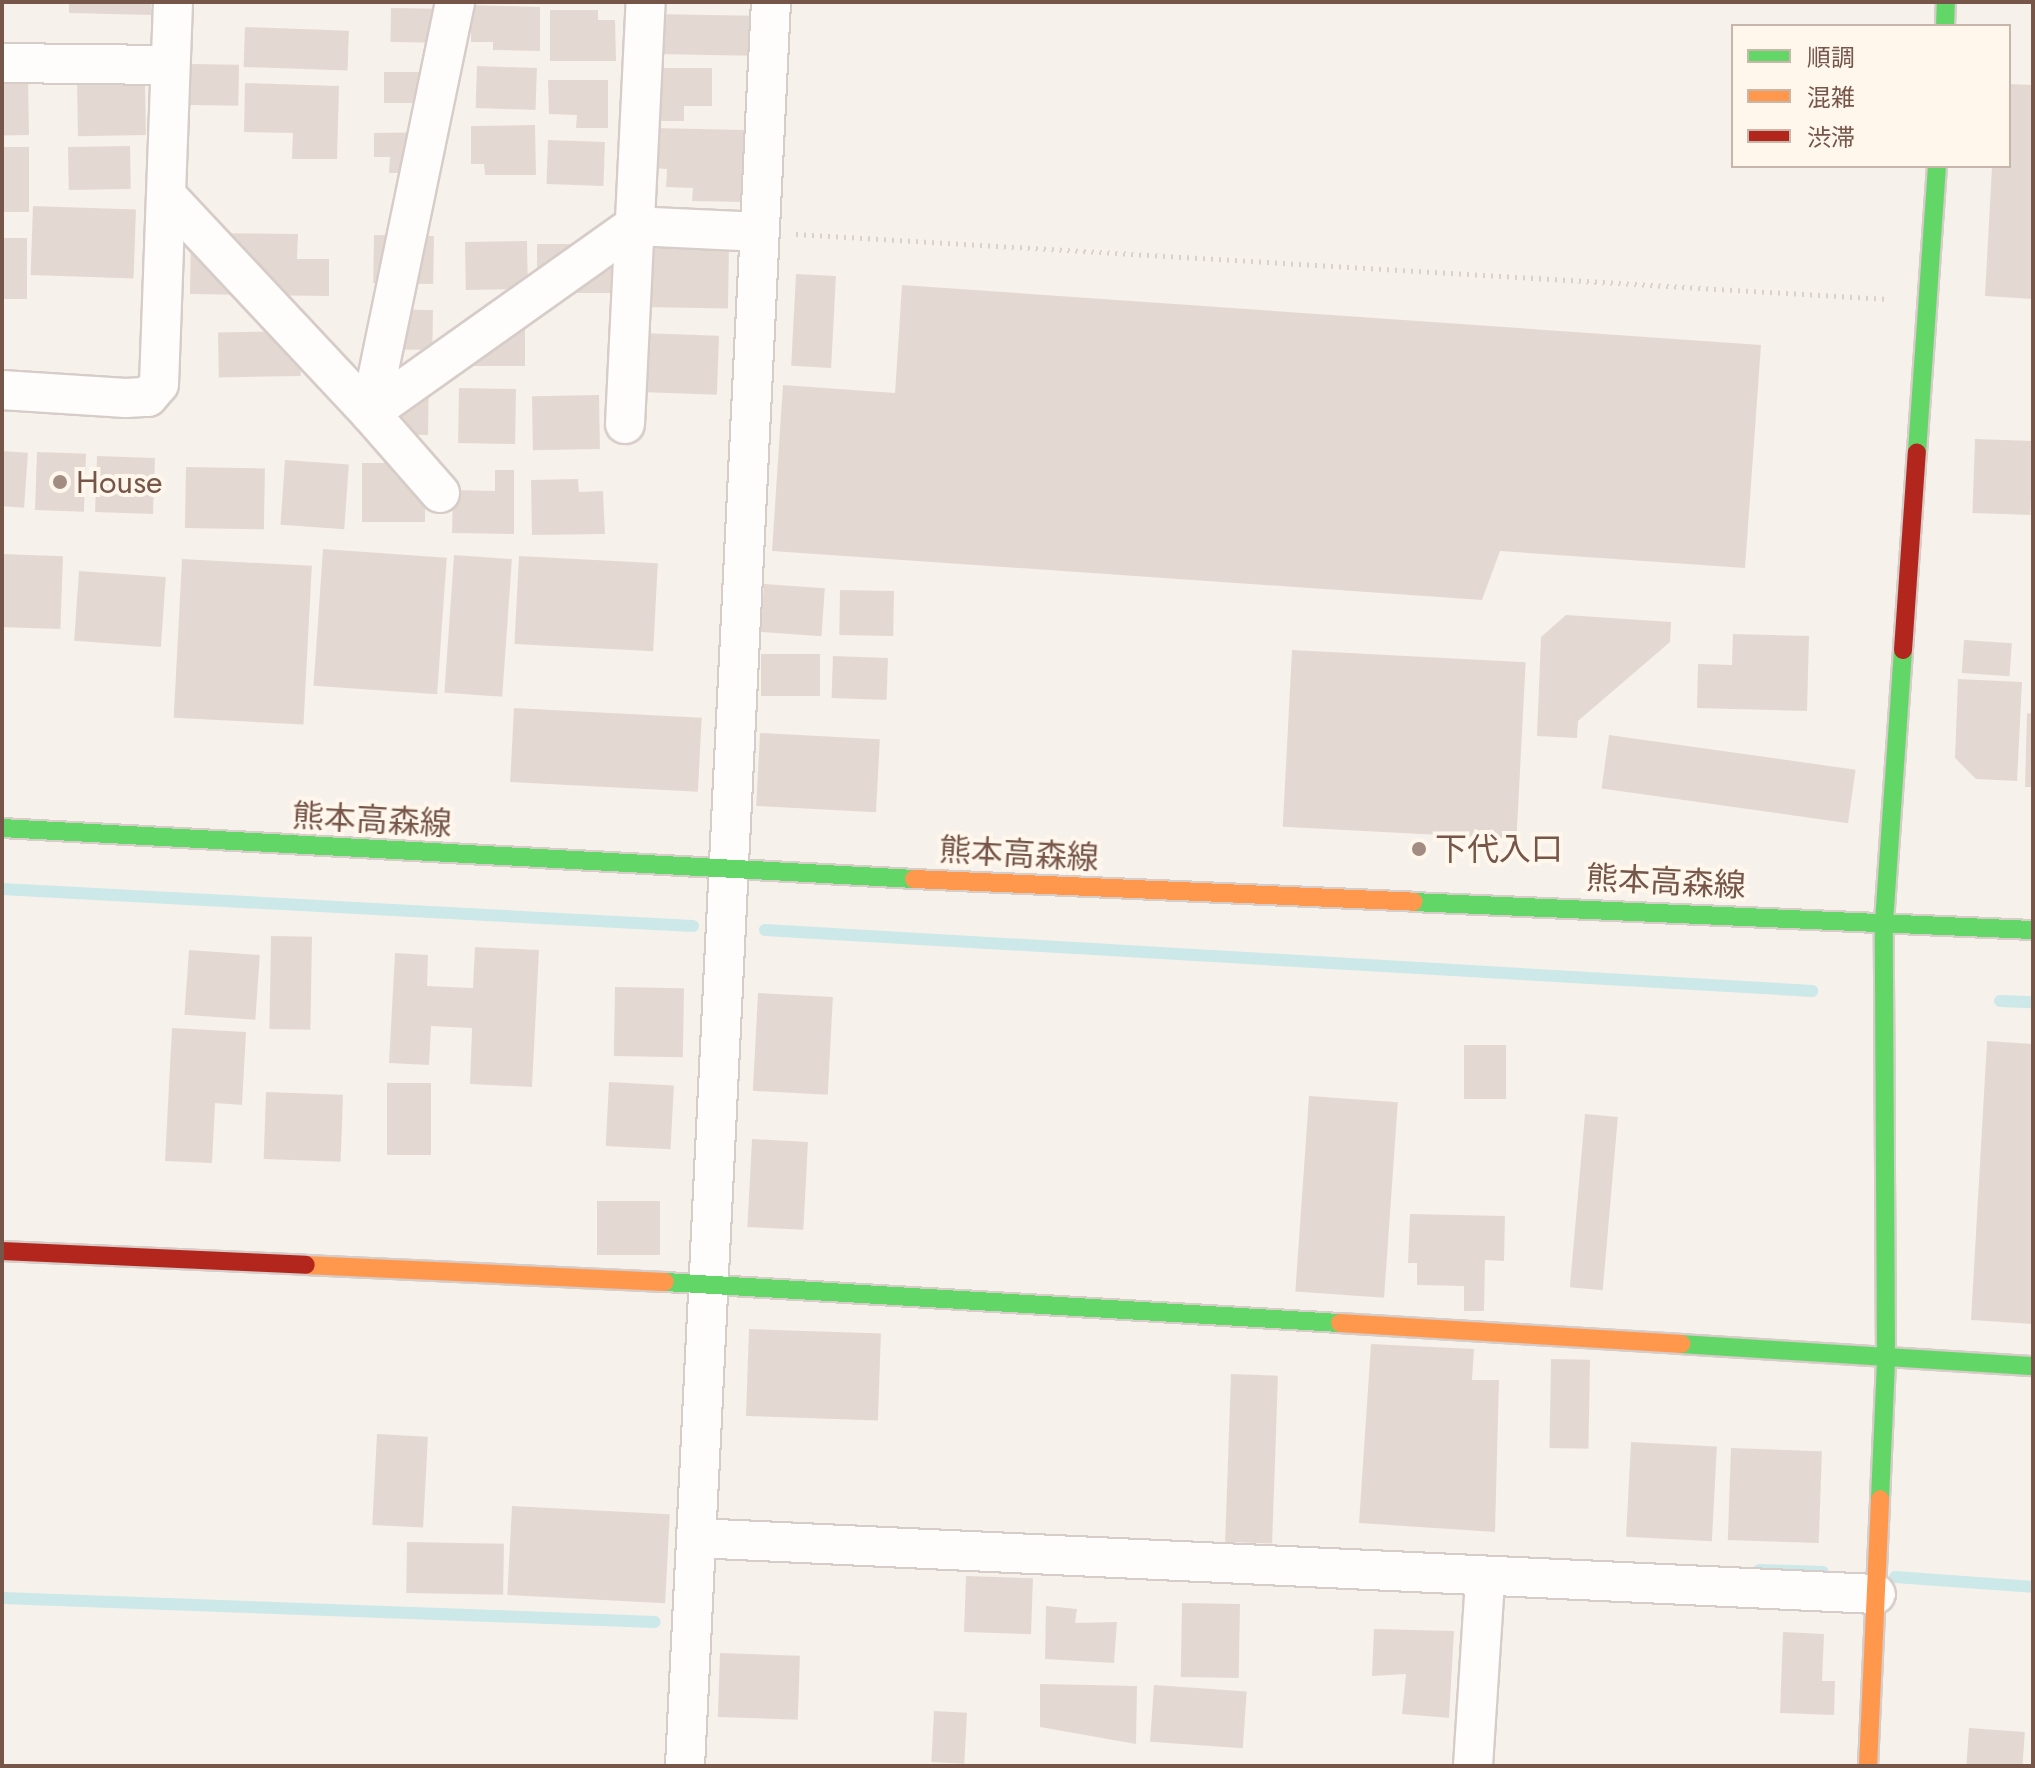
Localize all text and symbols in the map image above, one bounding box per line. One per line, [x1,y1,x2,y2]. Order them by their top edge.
legend [1731,24,2011,168]
text: 順調 [1807,40,1855,75]
text: 混雑 [1807,80,1855,115]
text: 渋滞 [1807,120,1855,155]
place label: House [76,463,163,501]
marker: House [51,473,69,491]
street label: 熊本高森線 [291,797,453,843]
place label: 下代入口 [1435,830,1563,868]
street label: 熊本高森線 [938,831,1100,877]
marker: 下代入口 [1410,840,1428,858]
street label: 熊本高森線 [1585,859,1747,905]

